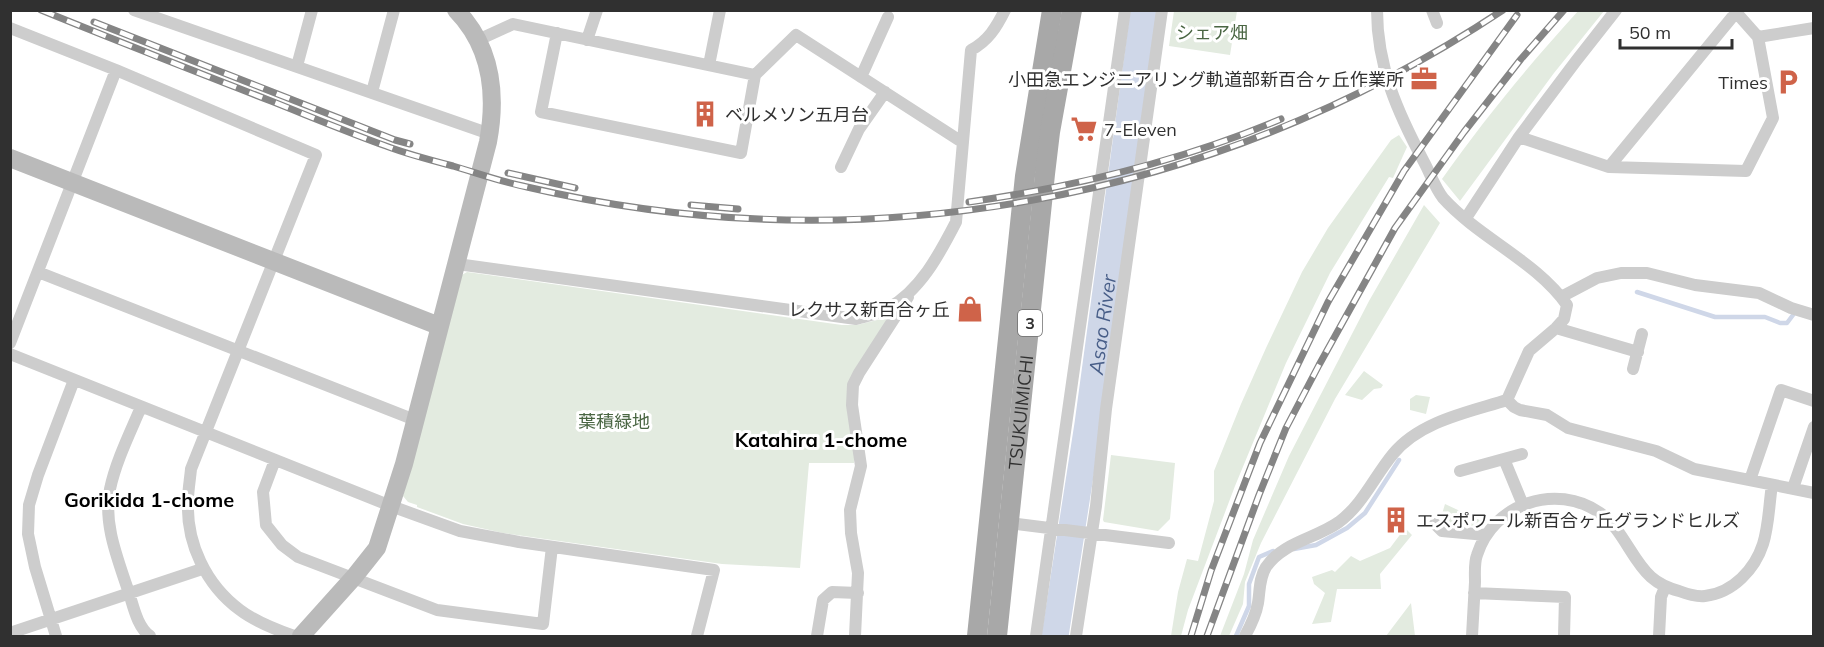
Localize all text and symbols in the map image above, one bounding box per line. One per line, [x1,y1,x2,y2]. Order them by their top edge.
scale bar [1620,12,1732,50]
park label: シェア畑 [1176,21,1248,44]
text: 50 m [1629,21,1671,44]
office icon: 小田急エンジニアリング軌道部新百合ヶ丘作業所 [1409,64,1439,94]
parking icon: Times [1773,67,1803,97]
place label: 小田急エンジニアリング軌道部新百合ヶ丘作業所 [1008,68,1404,91]
place label: Times [1718,71,1768,94]
building icon: ベルメソン五月台 [690,99,720,129]
place label: ベルメソン五月台 [725,103,869,126]
supermarket icon: 7-Eleven [1069,114,1099,144]
place label: 7-Eleven [1104,118,1177,141]
water label: Asao River [1082,272,1121,377]
shop icon: レクサス新百合ヶ丘 [955,294,985,324]
place label: レクサス新百合ヶ丘 [788,298,950,321]
road number: 3 [1018,310,1042,336]
street label: TSUKUIMICHI [1003,354,1038,470]
park label: 葉積緑地 [578,410,650,433]
district label: Katahira 1-chome [735,427,907,452]
district label: Gorikida 1-chome [64,487,234,512]
building icon: エスポワール新百合ヶ丘グランドヒルズ [1381,505,1411,535]
place label: エスポワール新百合ヶ丘グランドヒルズ [1416,509,1740,532]

